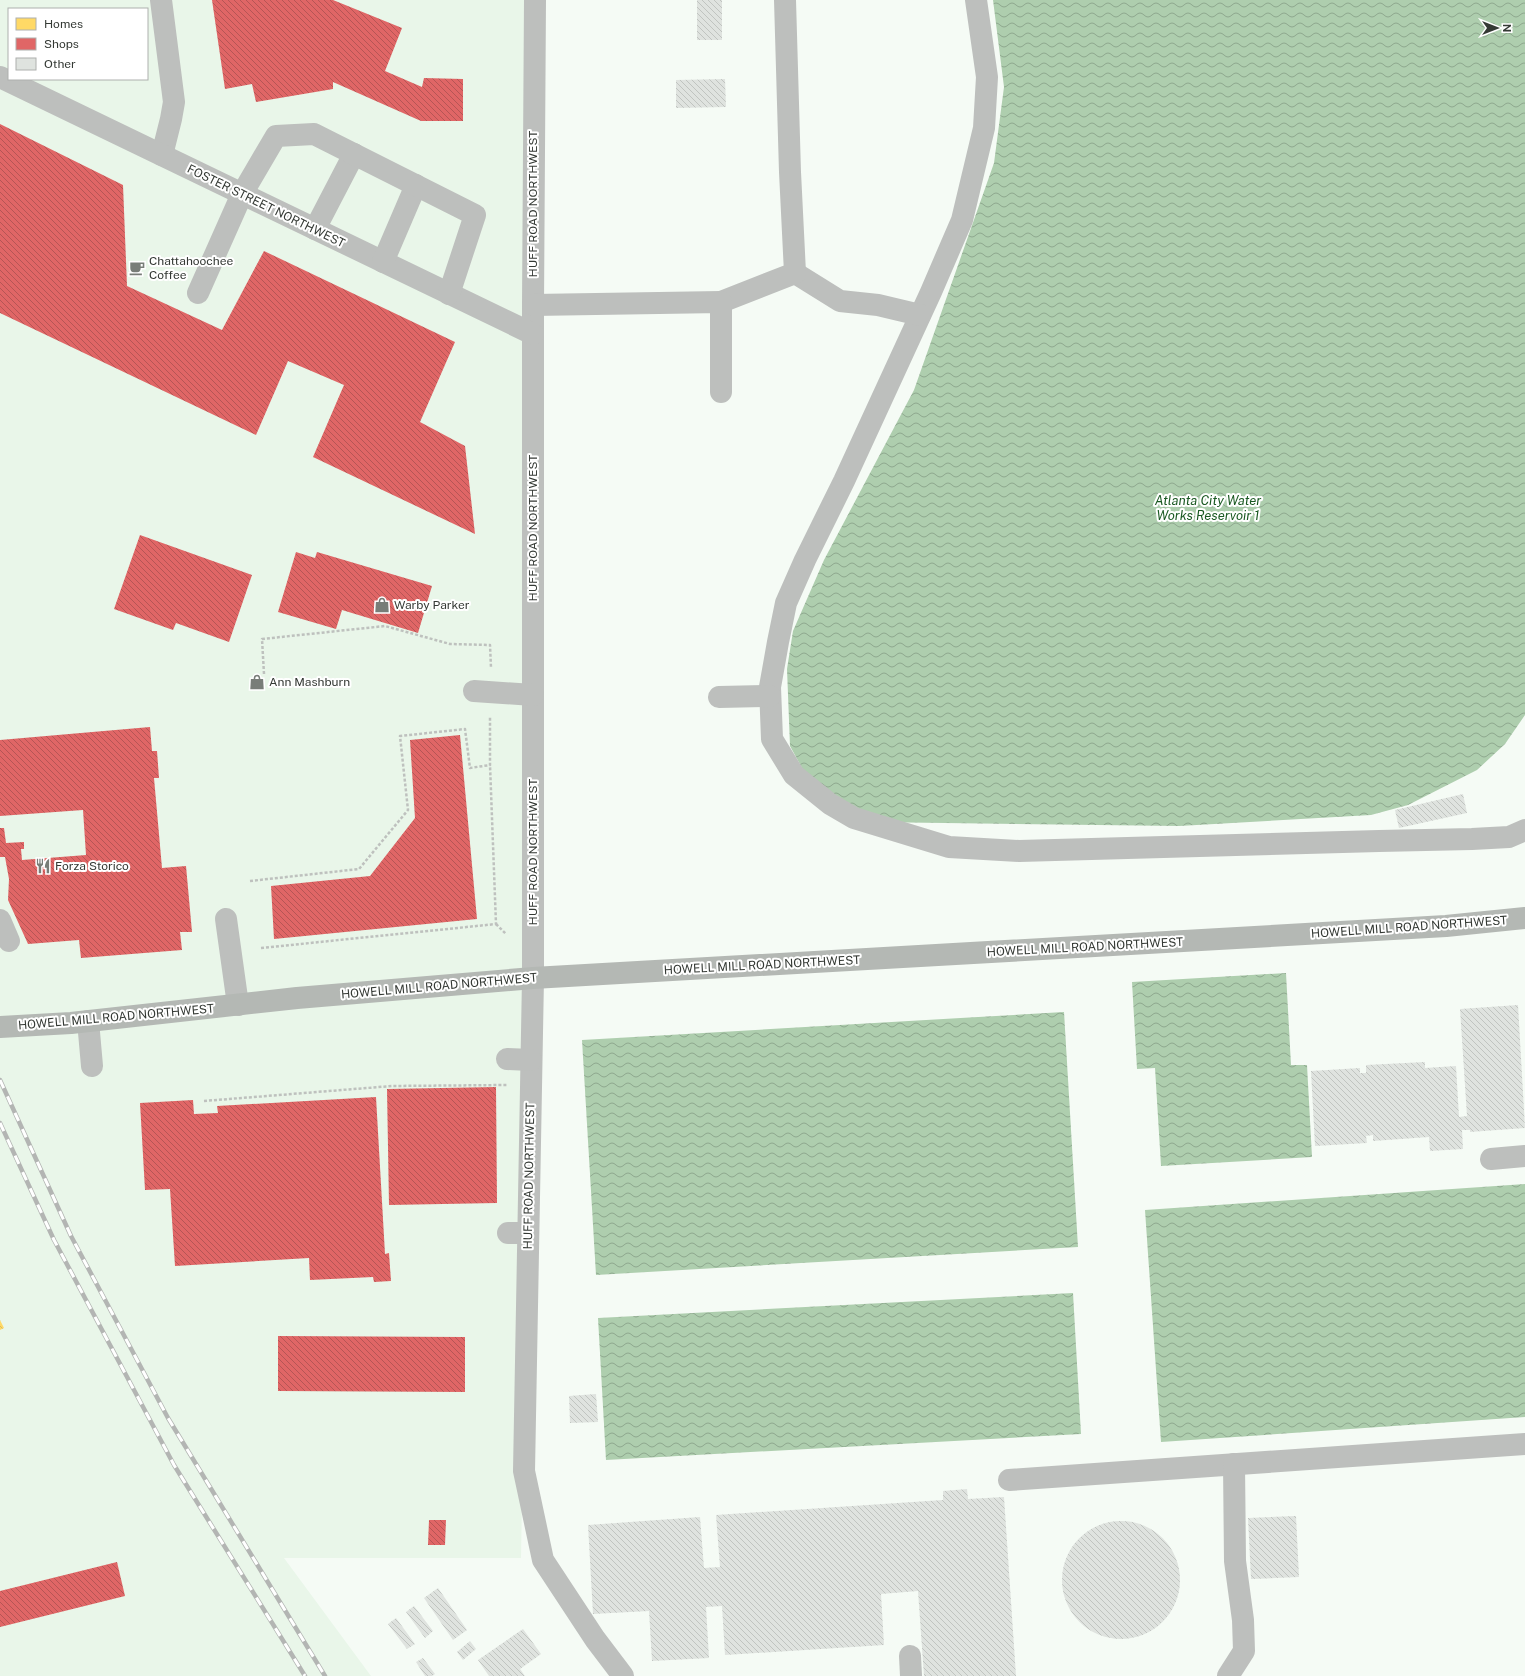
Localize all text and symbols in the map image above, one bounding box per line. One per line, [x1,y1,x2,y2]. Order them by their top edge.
legend [8,8,148,80]
north arrow [1477,8,1517,48]
text: Homes [44,17,83,31]
text: N [1501,24,1513,32]
text: Shops [44,37,79,51]
text: Other [44,57,76,71]
street label: HUFF ROAD NORTHWEST [526,131,540,277]
street label: FOSTER STREET NORTHWEST [185,162,347,250]
place label: Chattahoochee Coffee [149,254,234,282]
cafe icon: Chattahoochee Coffee [128,259,146,277]
street label: HUFF ROAD NORTHWEST [526,455,540,601]
water label: Atlanta City Water Works Reservoir 1 [1155,493,1261,523]
shop icon: Warby Parker [373,596,391,614]
place label: Warby Parker [394,598,470,612]
shop icon: Ann Mashburn [248,673,266,691]
place label: Ann Mashburn [269,675,350,689]
street label: HUFF ROAD NORTHWEST [526,779,540,925]
restaurant icon: Forza Storico [34,857,52,875]
place label: Forza Storico [55,859,129,873]
street label: HOWELL MILL ROAD NORTHWEST [1310,913,1508,941]
street label: HOWELL MILL ROAD NORTHWEST [986,935,1184,959]
street label: HOWELL MILL ROAD NORTHWEST [663,953,861,977]
street label: HOWELL MILL ROAD NORTHWEST [340,970,538,1002]
street label: HOWELL MILL ROAD NORTHWEST [17,1001,215,1033]
street label: HUFF ROAD NORTHWEST [521,1102,537,1250]

